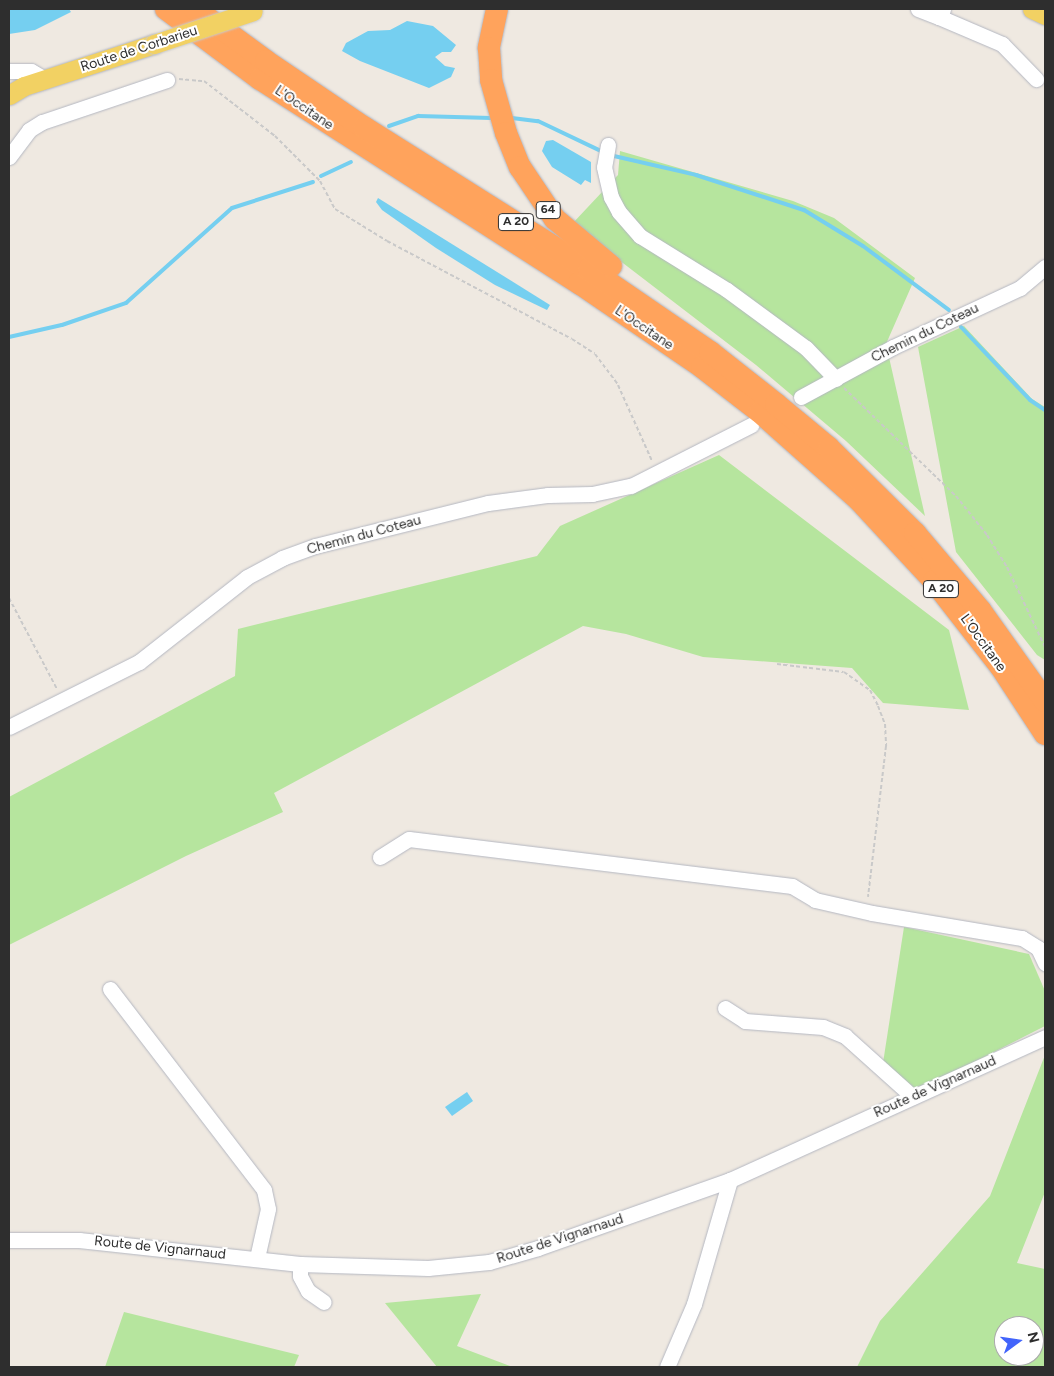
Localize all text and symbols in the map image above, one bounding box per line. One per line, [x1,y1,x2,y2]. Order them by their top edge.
street label: Route de Corbarieu [78,22,200,76]
street label: L'Occitane [271,82,337,134]
road number: 64 [536,200,560,220]
road number: A 20 [497,212,535,232]
street label: Chemin du Coteau [869,300,981,366]
street label: L'Occitane [611,302,677,354]
street label: Chemin du Coteau [305,512,423,558]
road number: A 20 [922,580,960,598]
street label: L'Occitane [956,611,1010,675]
street label: Route de Vignarnaud [871,1052,999,1122]
street label: Route de Vignarnaud [495,1211,625,1267]
street label: Route de Vignarnaud [93,1233,227,1263]
north arrow [994,1316,1044,1366]
text: N [1024,1330,1043,1345]

